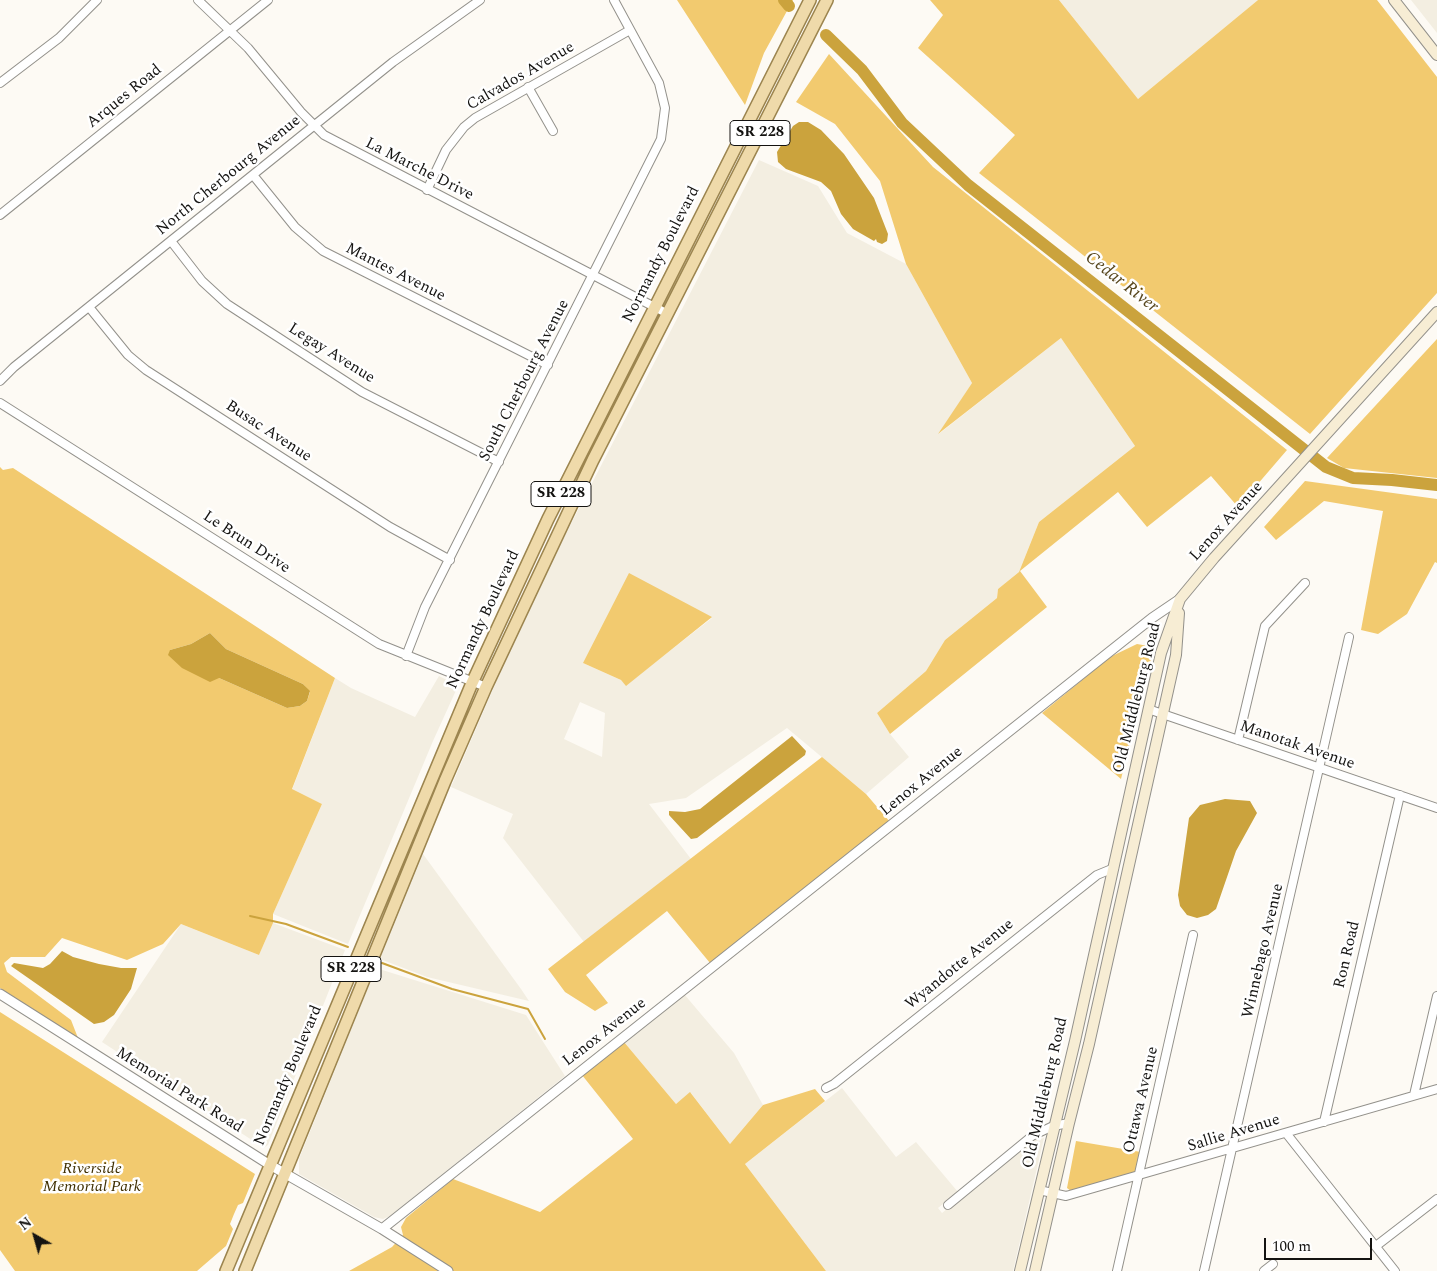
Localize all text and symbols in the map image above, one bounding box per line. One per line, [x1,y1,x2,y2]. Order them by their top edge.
street label: Calvados Avenue [464,38,578,116]
street label: Arques Road [84,61,166,133]
street label: North Cherbourg Avenue [153,112,305,240]
road number: SR 228 [730,120,790,146]
street label: La Marche Drive [361,134,477,206]
street label: Normandy Boulevard [619,183,705,327]
street label: Mantes Avenue [342,240,448,306]
water label: Cedar River [1080,248,1162,318]
street label: South Cherbourg Avenue [476,297,574,465]
street label: Legay Avenue [284,320,378,388]
street label: Busac Avenue [221,397,315,467]
street label: Lenox Avenue [1186,478,1268,566]
road number: SR 228 [531,482,591,506]
street label: Le Brun Drive [199,508,293,578]
street label: Normandy Boulevard [443,548,525,692]
street label: Old Middleburg Road [1110,621,1166,775]
street label: Manotak Avenue [1237,717,1357,775]
street label: Lenox Avenue [877,743,967,821]
street label: Winnebago Avenue [1239,882,1289,1020]
street label: Wyandotte Avenue [902,915,1018,1015]
street label: Ron Road [1331,919,1365,991]
road number: SR 228 [321,956,381,982]
street label: Lenox Avenue [560,995,650,1071]
street label: Normandy Boulevard [251,1003,327,1149]
street label: Old Middleburg Road [1019,1016,1073,1170]
street label: Memorial Park Road [112,1044,246,1138]
street label: Ottawa Avenue [1120,1045,1164,1155]
street label: Sallie Avenue [1186,1111,1282,1157]
park label: Riverside Memorial Park [43,1160,141,1198]
north arrow [10,1211,60,1261]
text: N [14,1212,36,1236]
scale bar [1267,1228,1374,1260]
text: 100 m [1272,1235,1311,1258]

